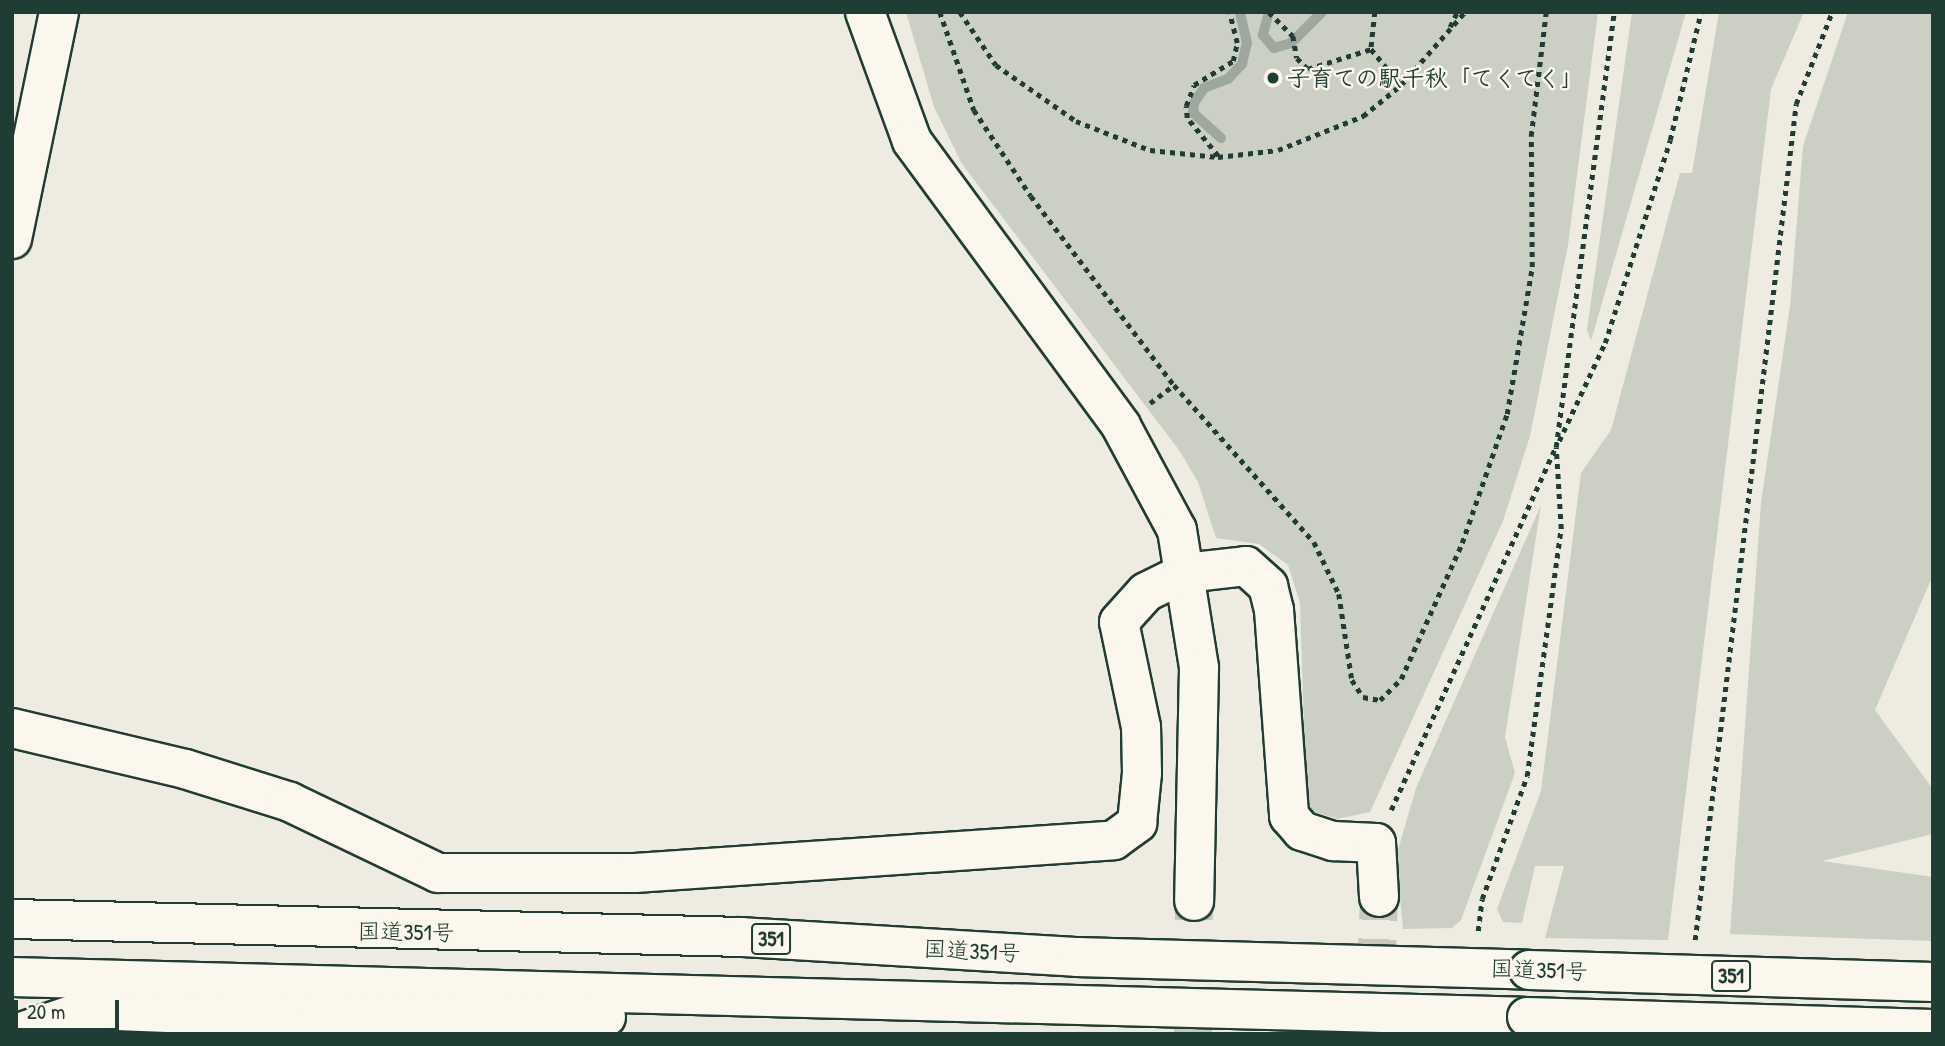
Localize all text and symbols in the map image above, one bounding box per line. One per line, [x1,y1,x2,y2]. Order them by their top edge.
place label: 子育ての駅千秋「てくてく」 [1287,64,1586,92]
marker: 子育ての駅千秋「てくてく」 [1265,70,1281,86]
street label: 国道351号 [357,917,455,947]
road number: 351 [750,922,792,956]
street label: 国道351号 [923,935,1021,967]
street label: 国道351号 [1490,955,1588,985]
road number: 351 [1710,958,1752,993]
scale bar [18,986,122,1030]
text: 20 m [27,997,65,1026]

